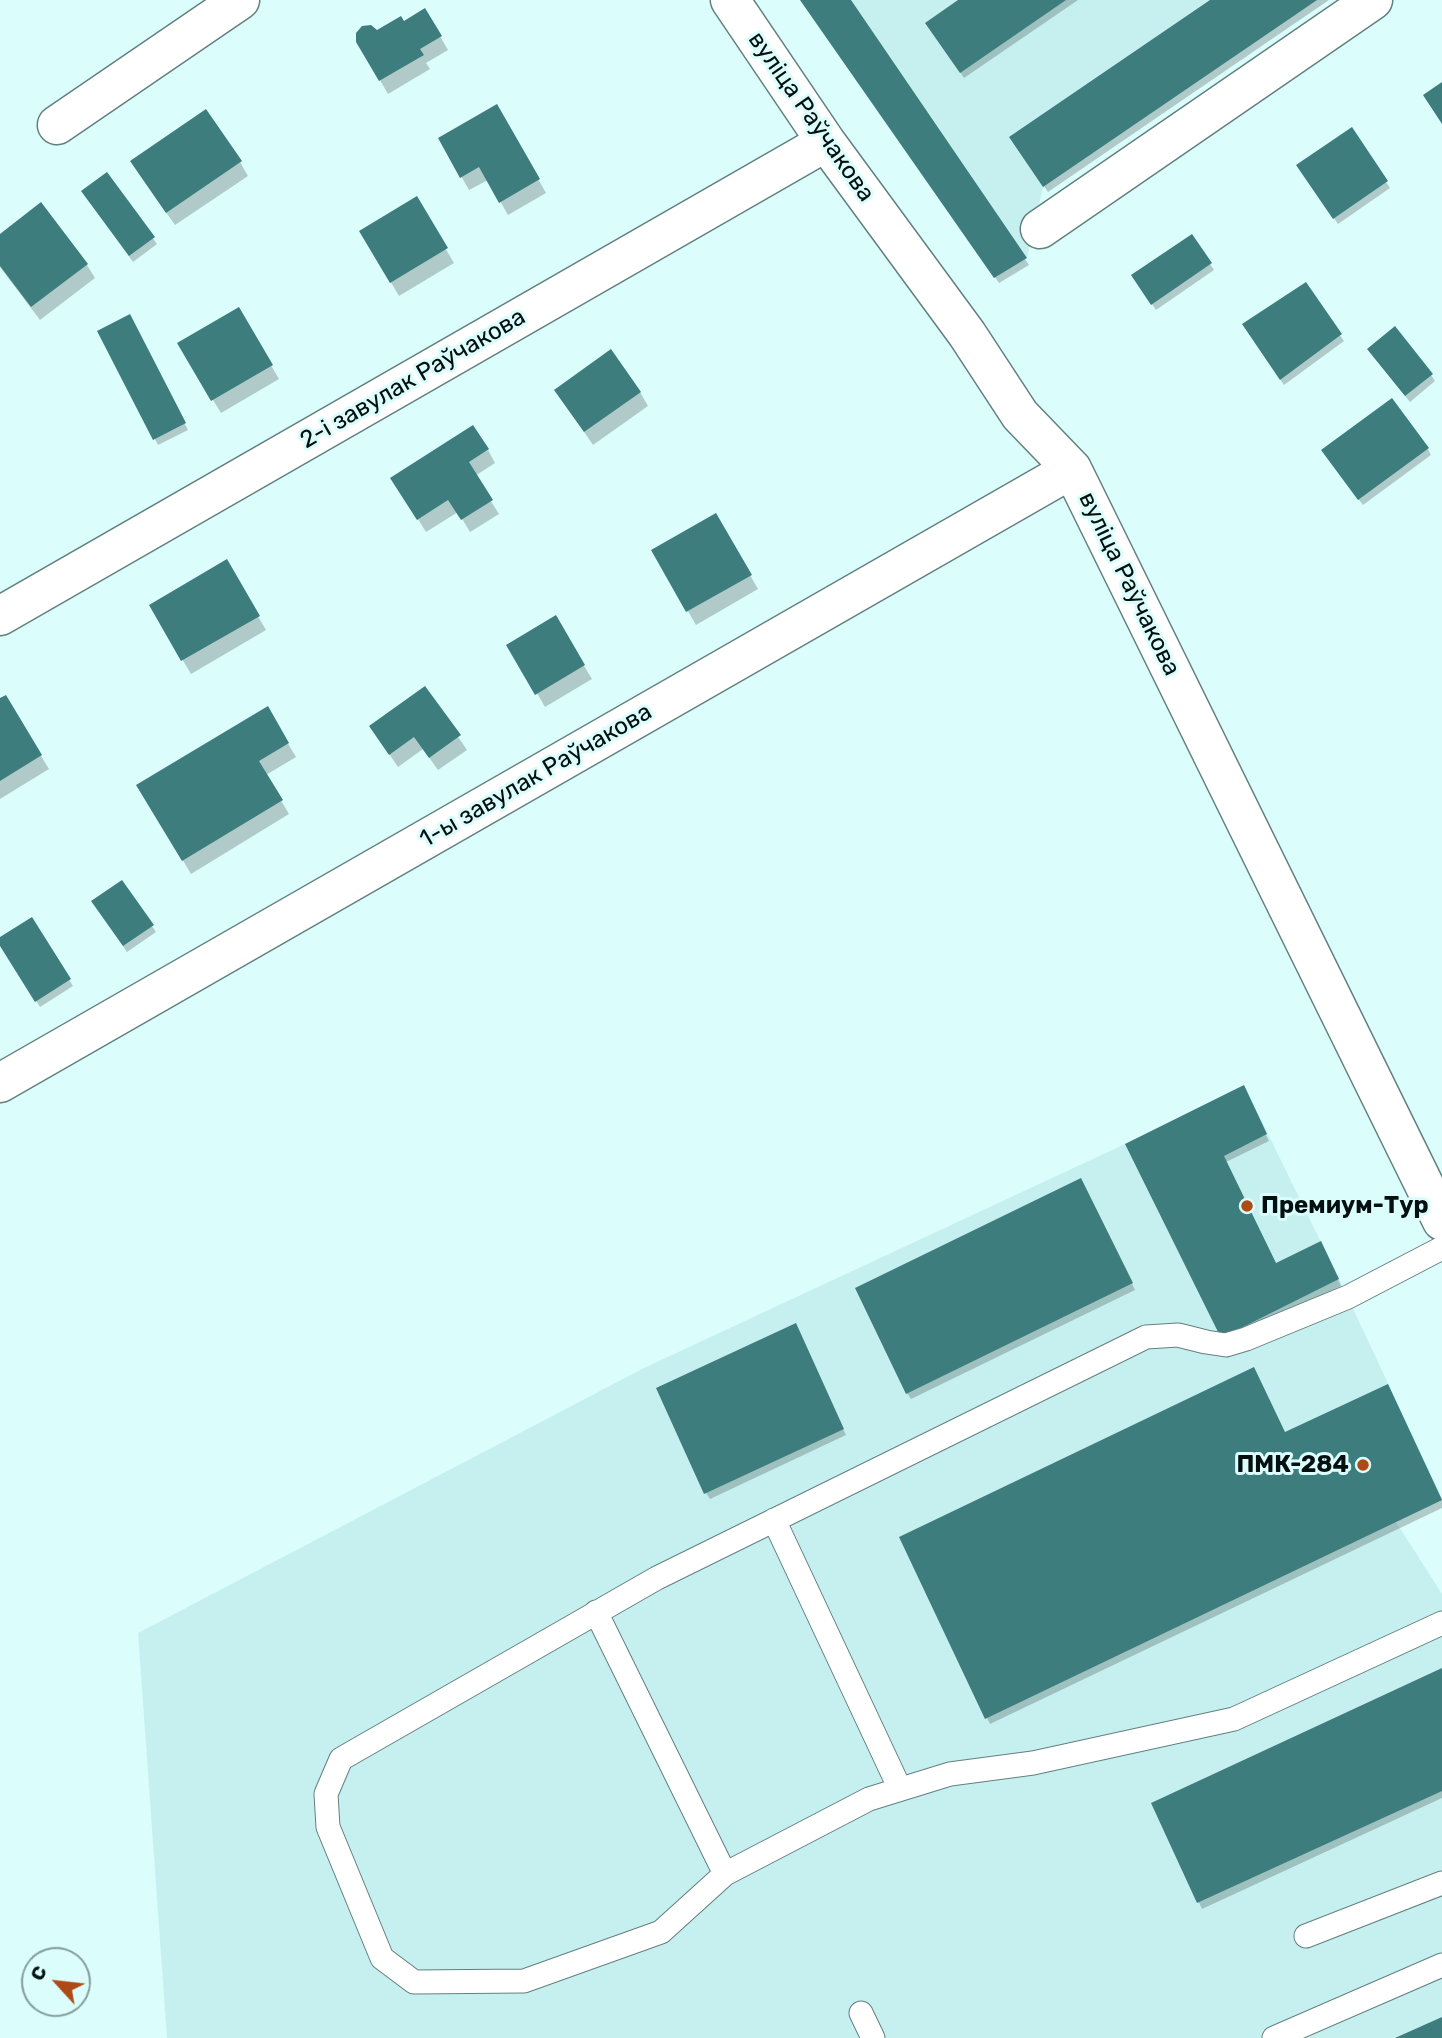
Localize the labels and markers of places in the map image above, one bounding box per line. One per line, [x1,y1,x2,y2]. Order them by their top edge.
place label: Премиум-Тур [1261,1192,1429,1220]
marker: Премиум-Тур [1239,1198,1255,1214]
place label: ПМК-284 [1236,1451,1349,1479]
marker: ПМК-284 [1355,1457,1371,1473]

